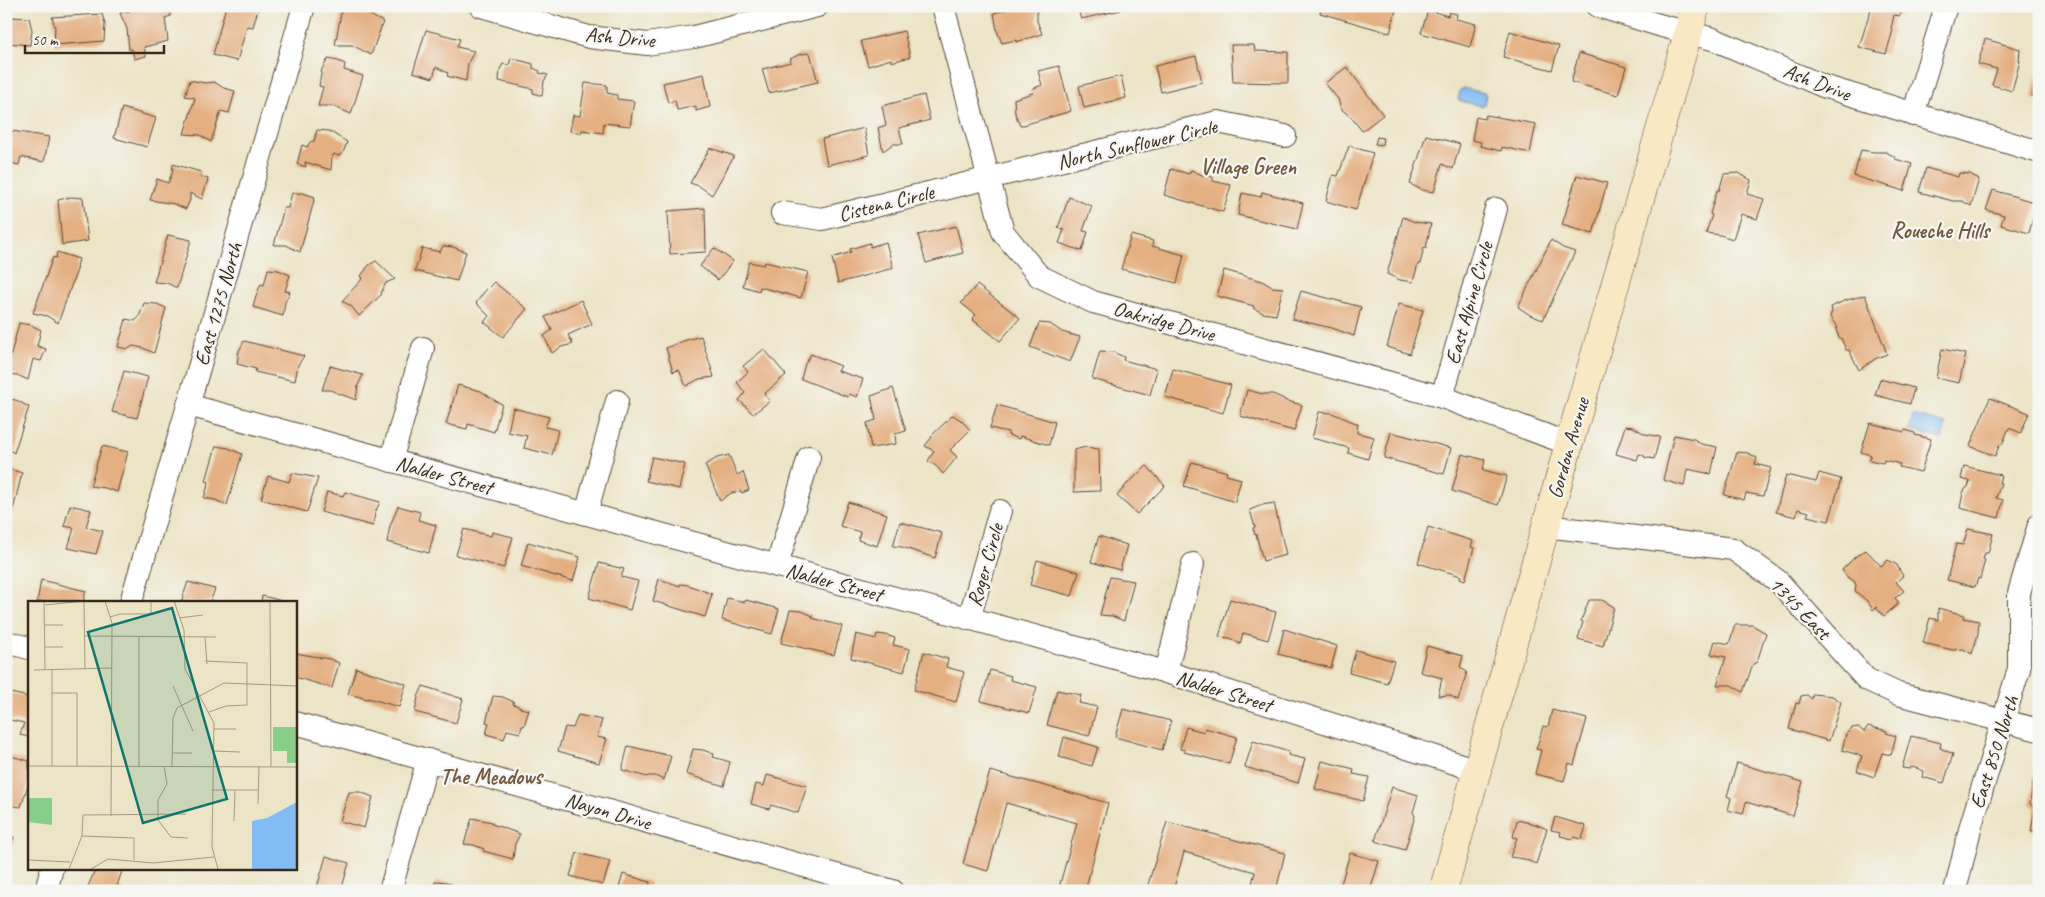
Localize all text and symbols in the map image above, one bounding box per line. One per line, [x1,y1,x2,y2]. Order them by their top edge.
street label: Ash Drive [584,21,657,53]
scale bar [25,22,164,54]
text: 50 m [32,31,59,50]
street label: Ash Drive [1780,57,1855,107]
street label: North Sunflower Circle [1055,113,1221,175]
district label: Village Green [1200,153,1297,181]
street label: Cistena Circle [836,178,937,227]
district label: Roueche Hills [1891,217,1992,245]
street label: East Alpine Circle [1439,237,1499,367]
street label: East 1275 North [188,239,248,368]
street label: Oakridge Drive [1111,295,1219,347]
street label: Gordon Avenue [1541,393,1595,501]
street label: Nalder Street [393,450,498,501]
street label: Roger Circle [961,519,1010,609]
street label: Nalder Street [783,557,888,608]
street label: 1345 East [1764,571,1838,646]
inset map [28,601,296,870]
street label: Nalder Street [1173,664,1278,719]
street label: East 850 North [1964,692,2025,812]
district label: The Meadows [440,763,544,791]
street label: Nayon Drive [562,786,656,836]

